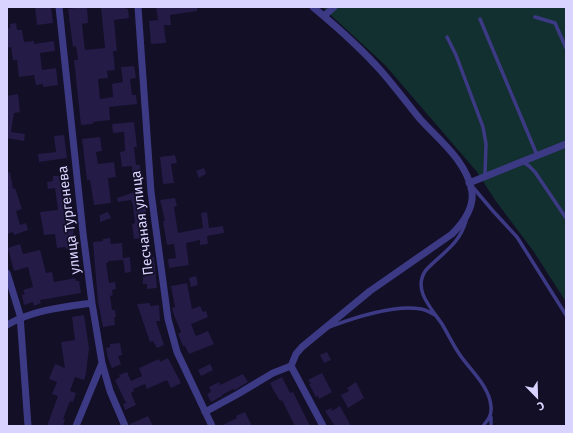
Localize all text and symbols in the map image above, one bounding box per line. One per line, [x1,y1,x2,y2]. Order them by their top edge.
street label: улица Тургенева [54,165,84,275]
street label: Песчаная улица [127,170,157,276]
north arrow [517,377,557,417]
text: С [535,399,546,413]

